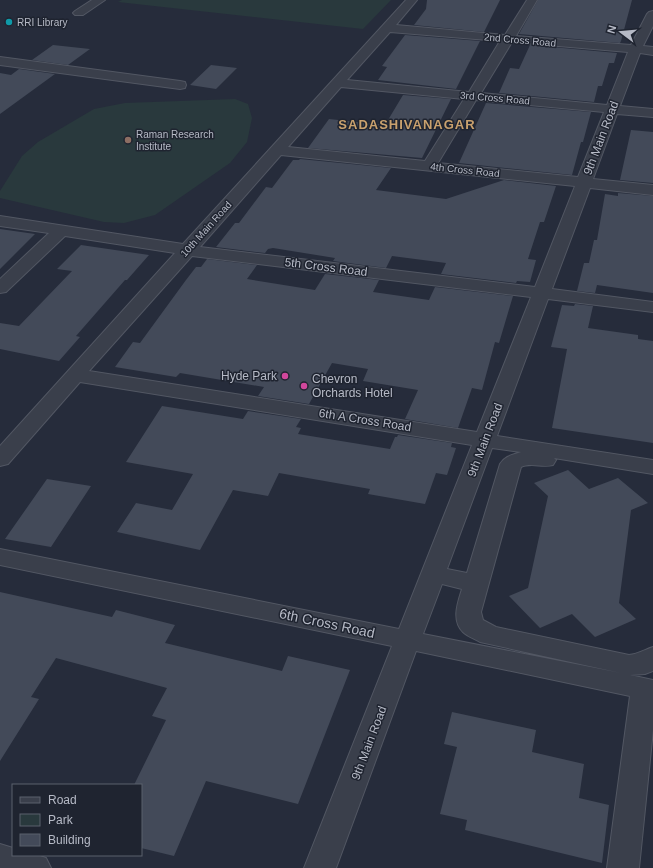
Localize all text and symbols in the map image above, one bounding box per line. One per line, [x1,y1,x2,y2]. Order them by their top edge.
north arrow [601,12,641,52]
marker: RRI Library [4,17,14,27]
place label: RRI Library [17,17,68,28]
text: N [605,24,618,35]
street label: 2nd Cross Road [484,31,556,49]
street label: 3rd Cross Road [460,89,530,107]
street label: 9th Main Road [580,99,622,177]
district label: SADASHIVANAGAR [338,117,476,132]
place label: Raman Research Institute [136,129,214,152]
marker: Raman Research Institute [123,135,133,145]
street label: 4th Cross Road [430,161,500,179]
street label: 10th Main Road [178,199,234,259]
street label: 5th Cross Road [284,255,368,279]
place label: Hyde Park [221,369,278,383]
marker: Hyde Park [280,371,290,381]
place label: Chevron Orchards Hotel [312,372,393,400]
marker: Chevron Orchards Hotel [299,381,309,391]
street label: 9th Main Road [464,401,506,479]
street label: 6th A Cross Road [318,406,412,434]
street label: 6th Cross Road [278,605,376,641]
street label: 9th Main Road [348,704,390,782]
legend [12,784,142,856]
text: Road [48,793,77,807]
text: Park [48,813,74,827]
text: Building [48,833,91,847]

